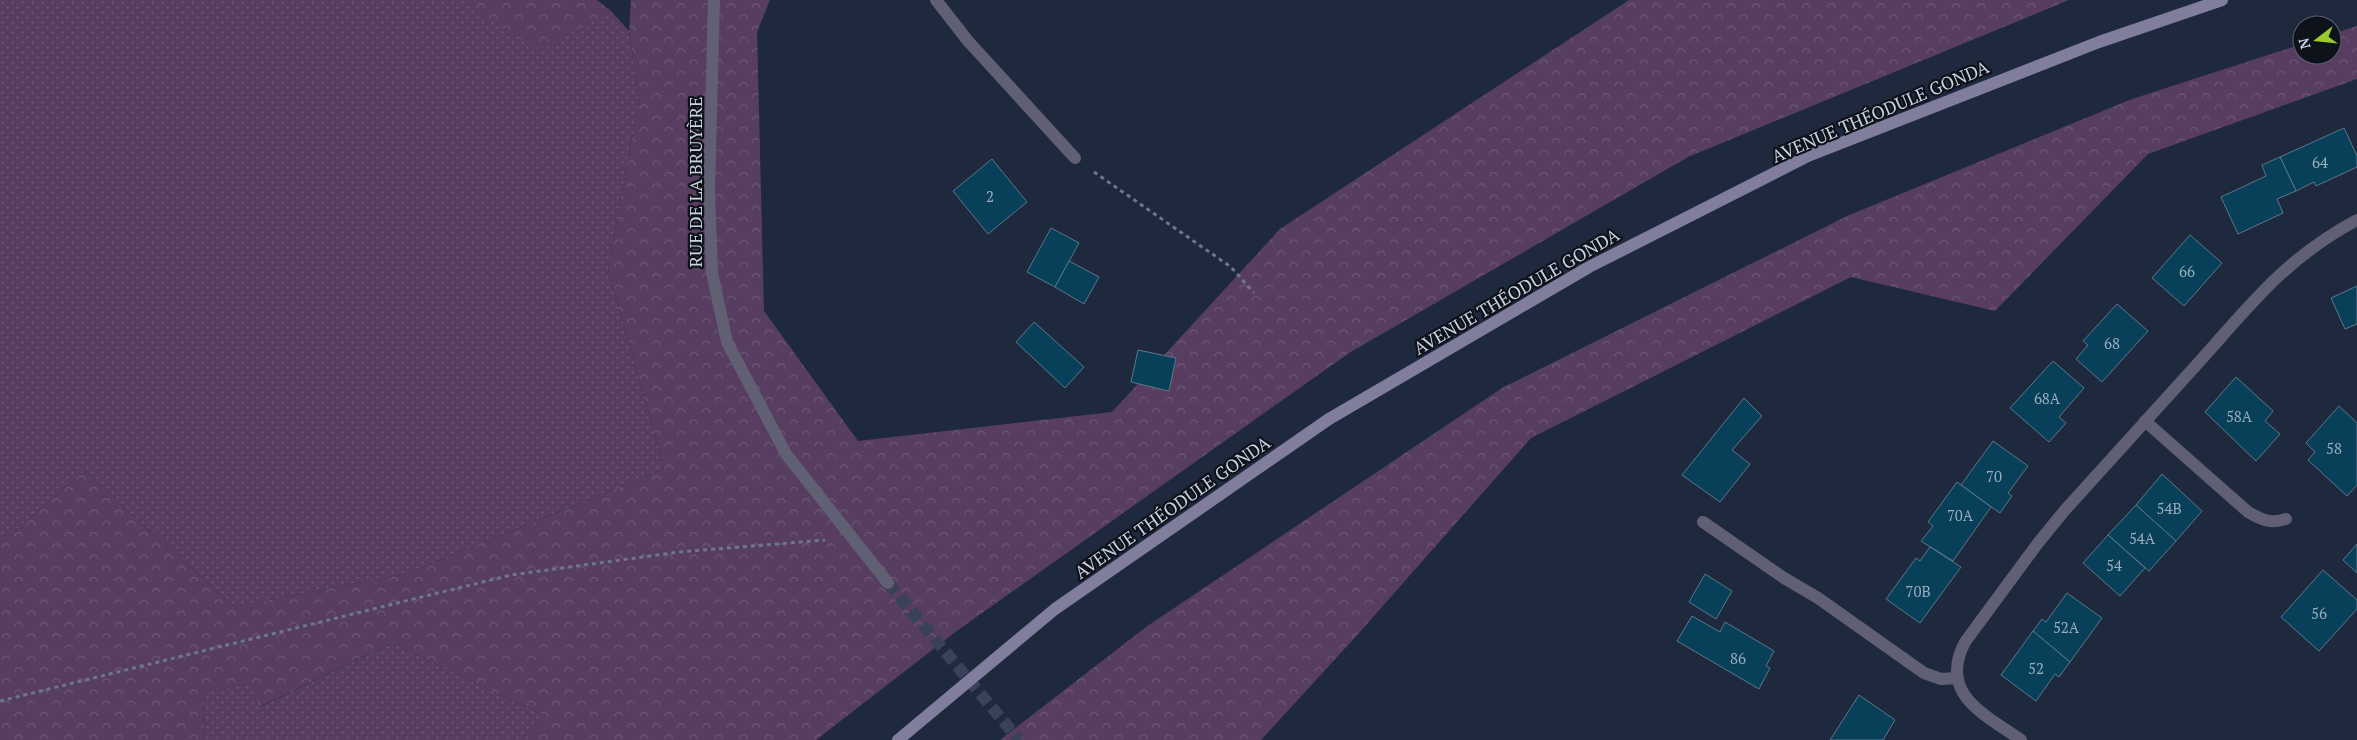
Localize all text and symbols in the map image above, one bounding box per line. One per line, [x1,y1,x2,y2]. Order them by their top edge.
north arrow [2292,15,2342,65]
text: N [2293,36,2315,51]
street label: AVENUE THÉODULE GONDA [1768,54,1993,168]
street label: RUE DE LA BRUYÈRE [683,97,707,267]
house number: 64 [2312,152,2328,172]
house number: 2 [986,186,994,206]
street label: AVENUE THÉODULE GONDA [1409,222,1624,360]
house number: 66 [2179,261,2195,281]
house number: 68 [2104,333,2120,353]
house number: 68A [2034,388,2061,408]
house number: 58A [2226,406,2253,426]
street label: AVENUE THÉODULE GONDA [1069,430,1275,584]
house number: 58 [2326,438,2342,458]
house number: 70 [1986,466,2002,486]
house number: 54B [2156,498,2182,518]
house number: 70A [1947,505,1974,525]
house number: 54A [2129,528,2156,548]
house number: 54 [2106,555,2122,575]
house number: 70B [1905,581,1931,601]
house number: 56 [2311,603,2327,623]
house number: 52A [2053,617,2080,637]
house number: 86 [1730,648,1746,668]
house number: 52 [2028,658,2044,678]

